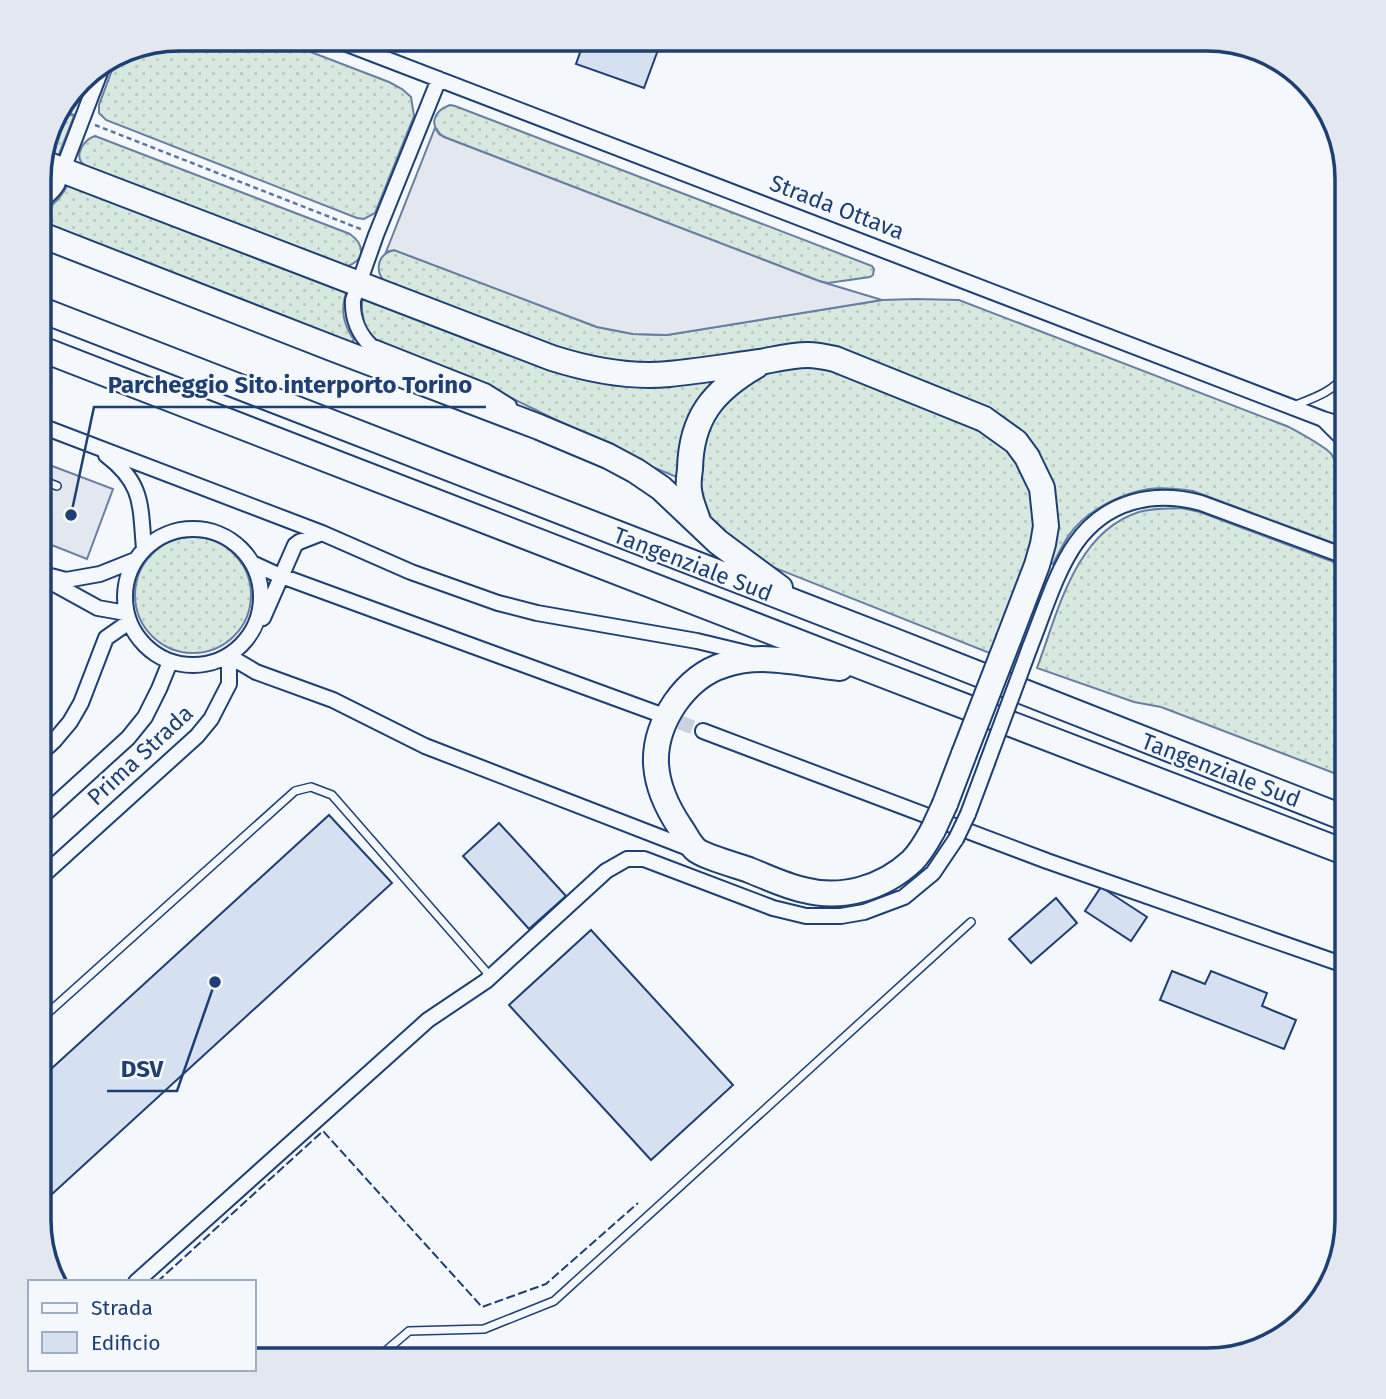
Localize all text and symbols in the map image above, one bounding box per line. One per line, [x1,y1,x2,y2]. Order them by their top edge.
street label: Strada Ottava [766,169,908,245]
callout: Parcheggio Sito interporto Torino [94,362,486,407]
text: Parcheggio Sito interporto Torino [108,371,472,399]
street label: Tangenziale Sud [610,521,776,607]
street label: Prima Strada [81,699,199,811]
street label: Tangenziale Sud [1138,727,1304,813]
callout: DSV [107,1046,177,1091]
text: DSV [121,1055,165,1083]
legend [28,1280,256,1371]
text: Strada [91,1295,153,1321]
text: Edificio [91,1330,161,1356]

